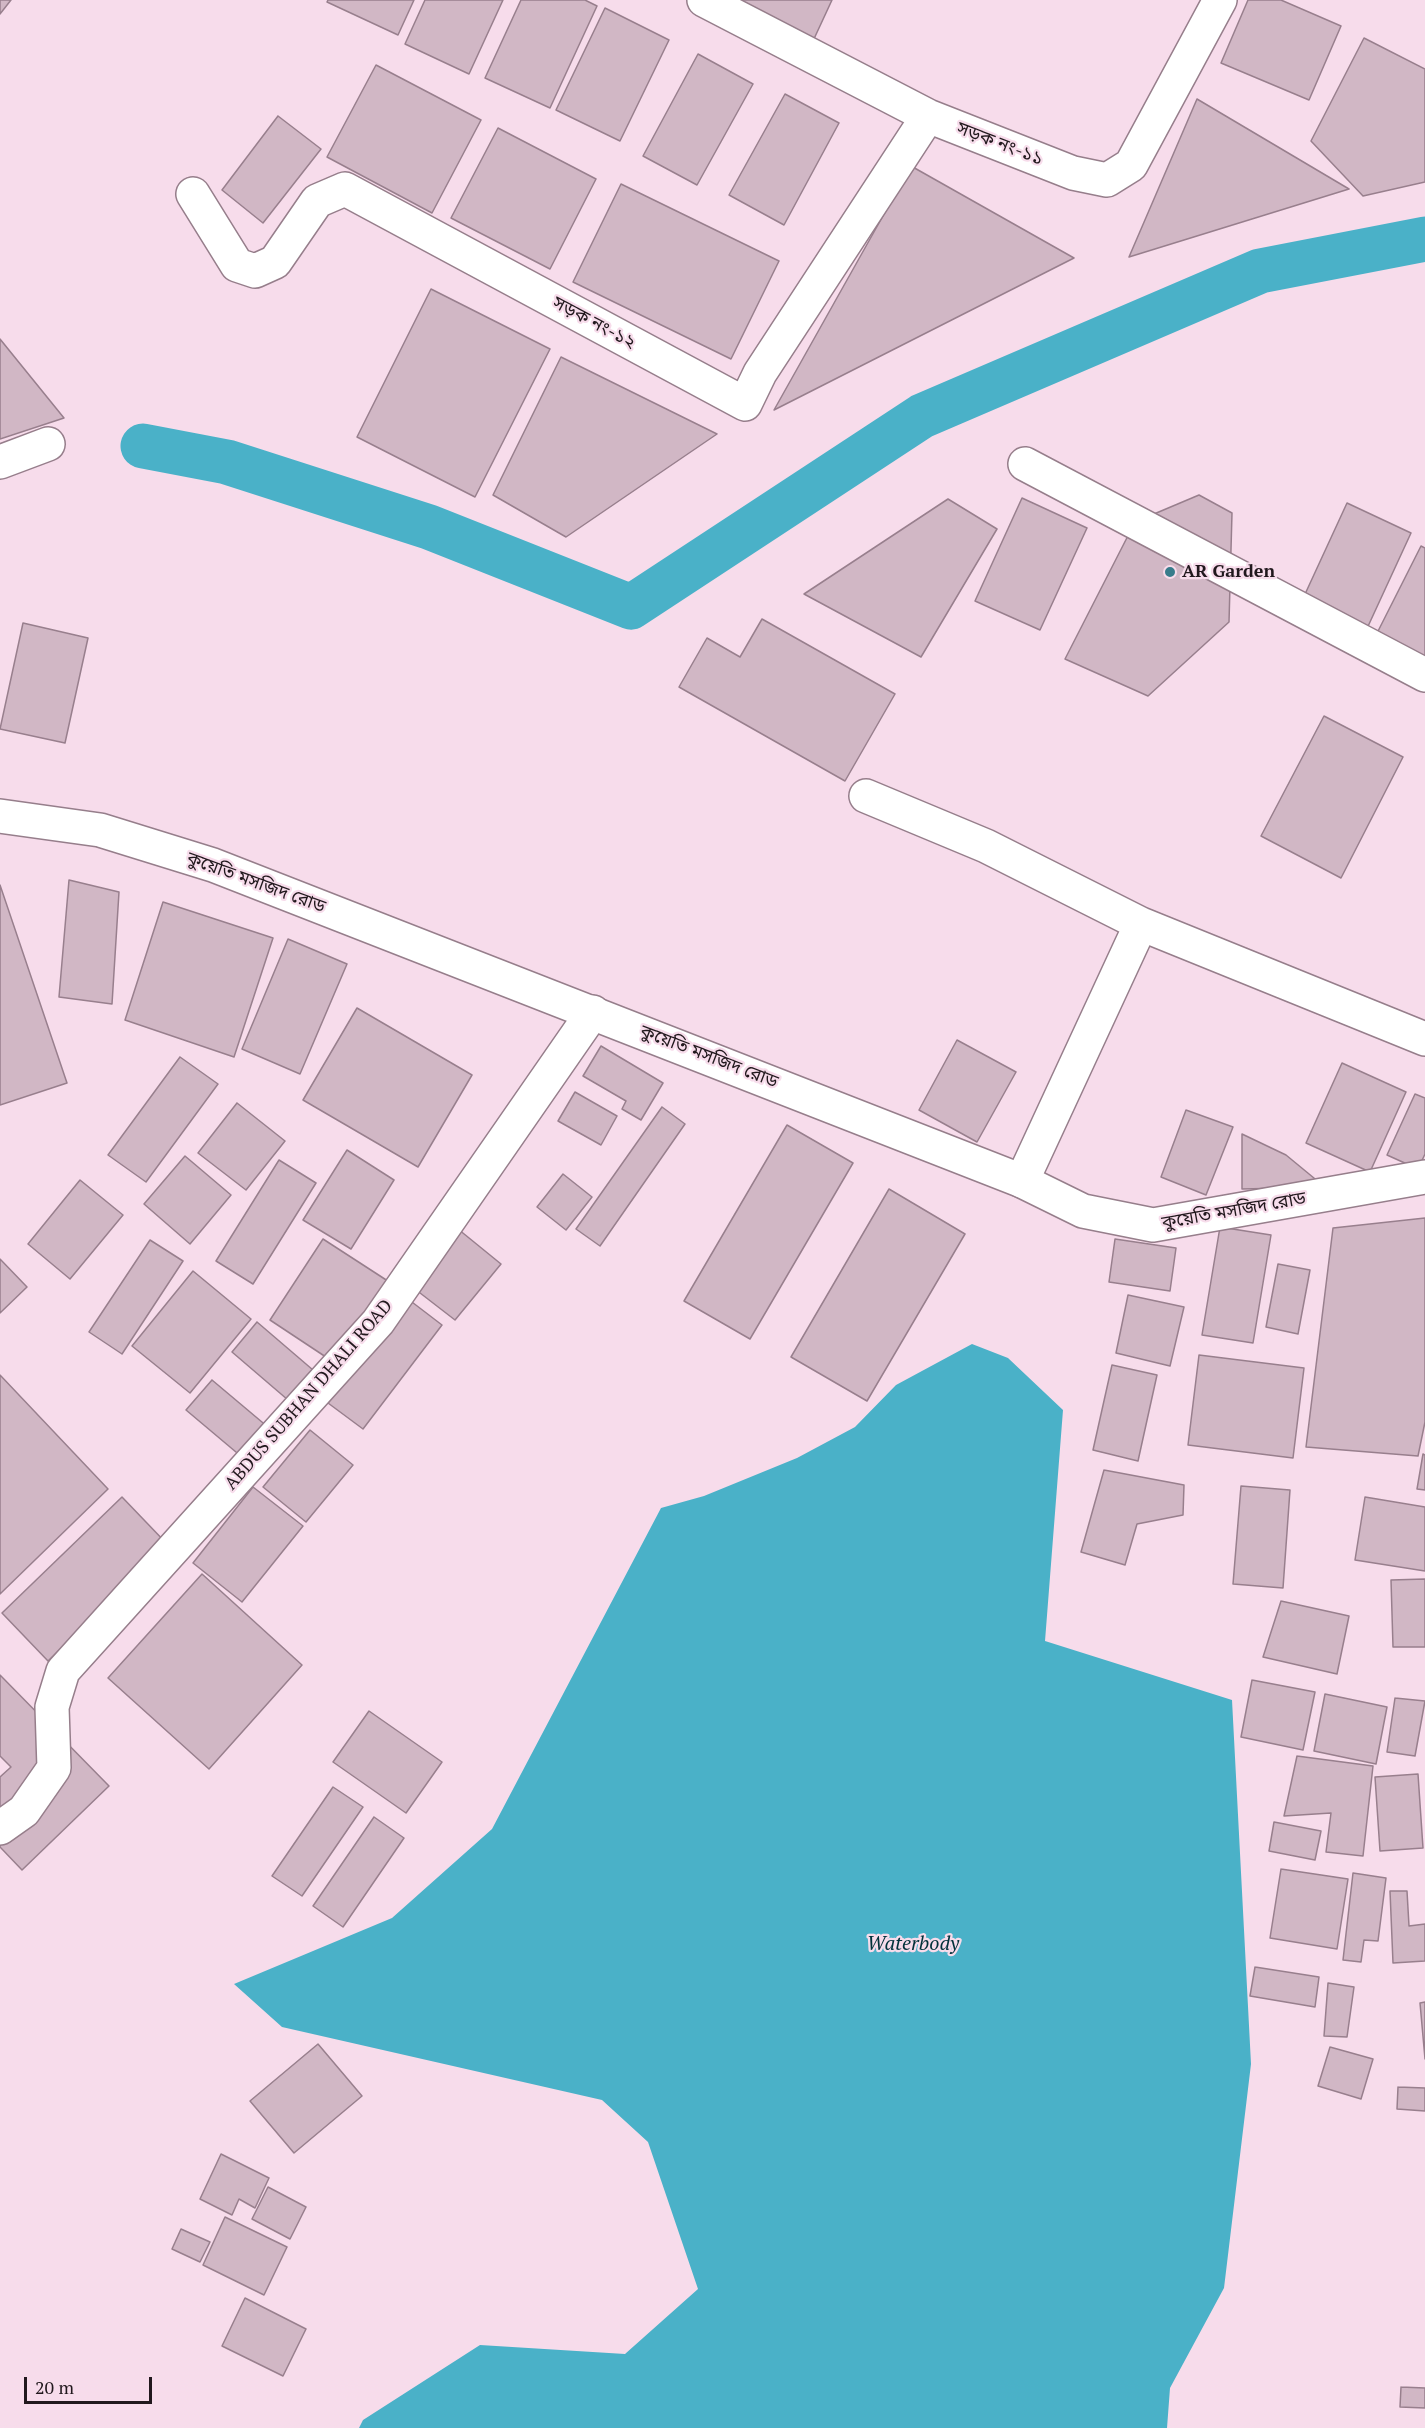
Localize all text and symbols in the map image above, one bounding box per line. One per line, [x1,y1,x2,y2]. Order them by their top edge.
street label: সড়ক নং-১১ [954,118,1046,170]
street label: সড়ক নং-১২ [549,292,639,354]
place label: AR Garden [1182,561,1275,583]
marker: AR Garden [1163,565,1177,579]
street label: কুয়েতি মসজিদ রোড [184,848,328,918]
street label: কুয়েতি মসজিদ রোড [637,1021,781,1093]
street label: কুয়েতি মসজিদ রোড [1160,1188,1308,1234]
street label: ABDUS SUBHAN DHALI ROAD [220,1295,398,1495]
water label: Waterbody [867,1932,959,1956]
scale bar [27,2365,154,2403]
text: 20 m [35,2375,74,2399]

